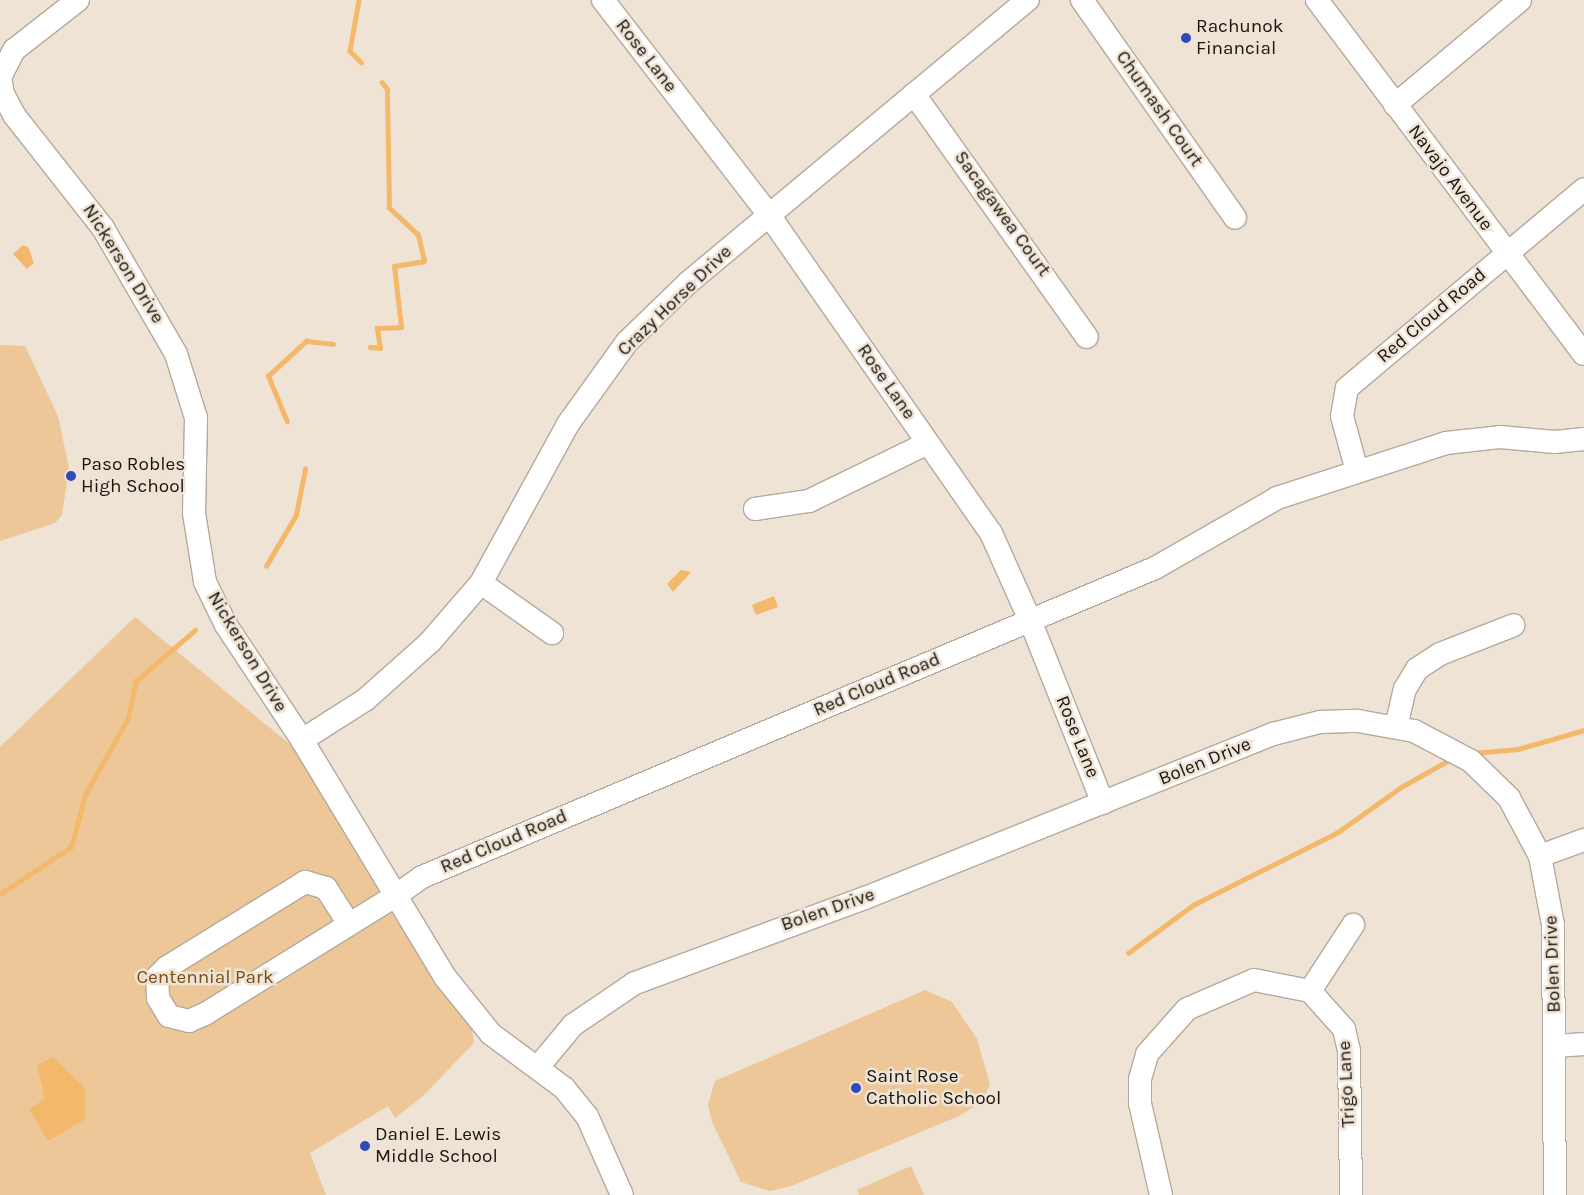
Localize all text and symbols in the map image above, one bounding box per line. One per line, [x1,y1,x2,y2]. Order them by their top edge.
street label: Rose Lane [610,15,682,97]
place label: Rachunok Financial [1196,16,1283,60]
marker: Rachunok Financial [1180,32,1192,44]
street label: Chumash Court [1111,47,1207,171]
street label: Navajo Avenue [1403,120,1497,236]
street label: Sacagawea Court [949,147,1055,281]
street label: Nickerson Drive [77,200,169,328]
street label: Crazy Horse Drive [613,241,737,361]
street label: Red Cloud Road [1373,264,1491,368]
street label: Rose Lane [852,340,920,424]
place label: Paso Robles High School [81,454,185,498]
marker: Paso Robles High School [65,470,77,482]
street label: Nickerson Drive [202,588,292,716]
street label: Red Cloud Road [810,648,944,722]
street label: Rose Lane [1050,692,1104,782]
street label: Bolen Drive [1155,733,1255,791]
street label: Red Cloud Road [437,805,571,879]
street label: Bolen Drive [778,883,878,937]
street label: Bolen Drive [1540,915,1566,1013]
park label: Centennial Park [136,967,274,989]
street label: Trigo Lane [1333,1040,1361,1128]
place label: Saint Rose Catholic School [866,1066,1001,1110]
marker: Saint Rose Catholic School [850,1082,862,1094]
place label: Daniel E. Lewis Middle School [375,1124,501,1168]
marker: Daniel E. Lewis Middle School [359,1140,371,1152]

